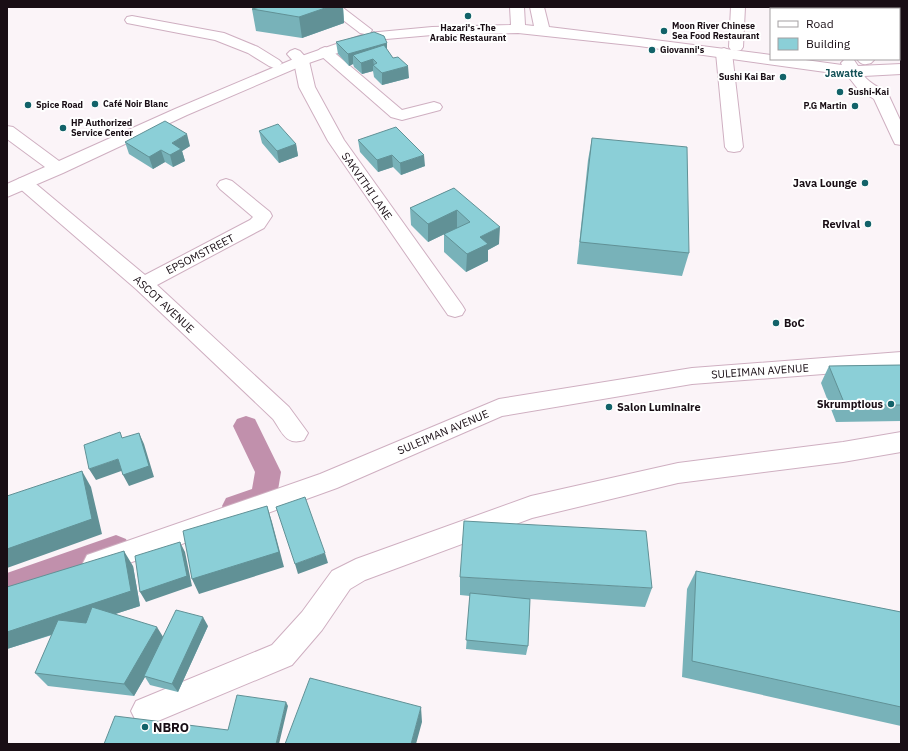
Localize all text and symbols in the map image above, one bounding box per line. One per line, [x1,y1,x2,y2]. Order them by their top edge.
legend [770,8,900,60]
marker: Hazari's -The Arabic Restaurant [463,11,473,21]
text: Road [806,16,834,31]
place label: Moon River Chinese Sea Food Restaurant [672,20,760,41]
place label: Hazari's -The Arabic Restaurant [430,22,507,43]
marker: Moon River Chinese Sea Food Restaurant [659,26,669,36]
text: Building [806,36,851,51]
place label: Giovanni's [660,44,705,55]
marker: Giovanni's [647,45,657,55]
district label: Jawatte [825,67,864,80]
place label: Sushi Kai Bar [719,71,775,82]
marker: Sushi Kai Bar [778,72,788,82]
place label: Sushi-Kai [848,86,889,97]
marker: Sushi-Kai [835,87,845,97]
place label: Café Noir Blanc [103,98,169,109]
place label: Spice Road [36,99,83,110]
marker: Café Noir Blanc [90,99,100,109]
marker: Spice Road [23,100,33,110]
place label: P.G Martin [803,100,847,111]
marker: P.G Martin [850,101,860,111]
place label: HP Authorized Service Center [71,117,133,138]
marker: HP Authorized Service Center [58,123,68,133]
street label: SAKVITHI LANE [339,150,395,222]
place label: Java Lounge [793,176,857,190]
marker: Java Lounge [860,178,870,188]
place label: Revival [822,217,861,231]
marker: Revival [863,219,873,229]
street label: EPSOMSTREET [163,230,237,277]
street label: ASCOT AVENUE [131,272,197,336]
place label: BoC [784,316,805,330]
marker: BoC [771,318,781,328]
street label: SULEIMAN AVENUE [711,361,809,381]
place label: Skrumptious [817,397,883,411]
marker: Skrumptious [886,399,896,409]
place label: Salon Luminaire [617,400,701,414]
marker: Salon Luminaire [604,402,614,412]
street label: SULEIMAN AVENUE [395,406,491,458]
place label: NBRO [153,719,189,736]
marker: NBRO [140,722,150,732]

